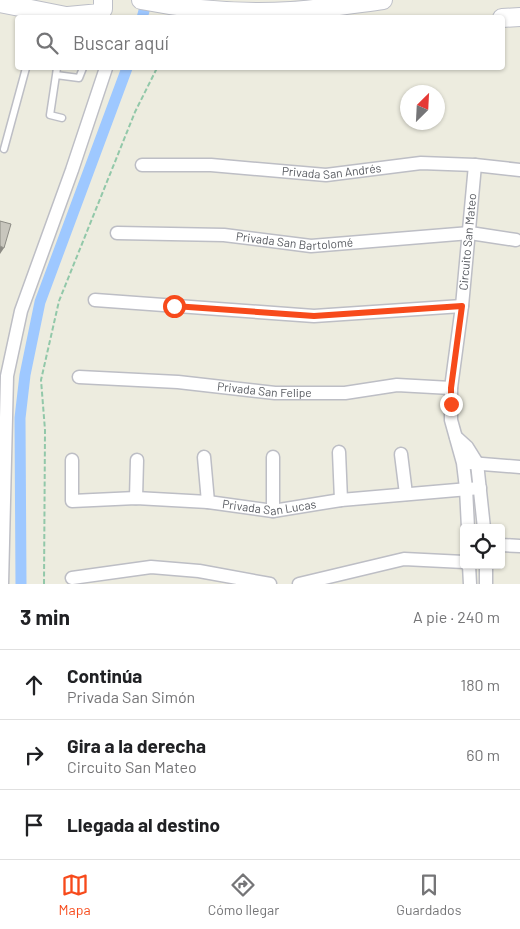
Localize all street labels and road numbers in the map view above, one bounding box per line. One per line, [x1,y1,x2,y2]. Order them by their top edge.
street label: Privada San Andrés [281,160,382,181]
street label: Circuito San Mateo [455,193,478,291]
street label: Privada San Bartolomé [235,229,354,252]
street label: Privada San Felipe [216,378,312,399]
street label: Privada San Lucas [221,496,317,517]

